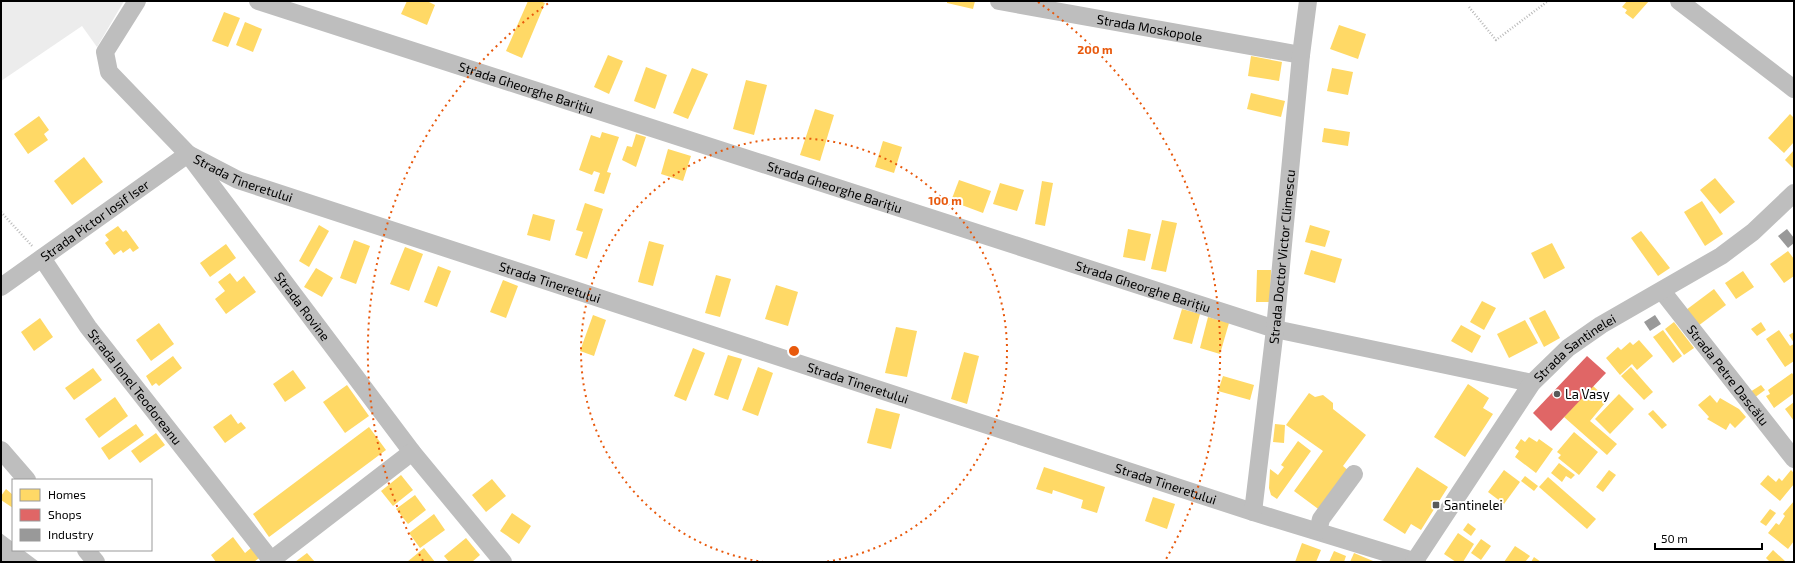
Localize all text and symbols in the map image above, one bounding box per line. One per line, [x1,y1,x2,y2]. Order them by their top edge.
street label: Strada Moskopole [1096,11,1204,45]
text: 200 m [1077,42,1113,56]
street label: Strada Gheorghe Barițiu [457,58,596,117]
street label: Strada Tineretului [191,150,295,205]
street label: Strada Gheorghe Barițiu [765,158,904,216]
street label: Strada Doctor Victor Climescu [1265,169,1298,345]
street label: Strada Pictor Iosif Iser [37,176,152,265]
text: 100 m [928,193,962,207]
street label: Strada Gheorghe Barițiu [1073,257,1213,316]
street label: Strada Tineretului [497,258,603,306]
street label: Strada Rovine [271,269,334,344]
street label: Strada Santinelei [1530,310,1619,385]
street label: Strada Petre Dascălu [1684,322,1773,429]
street label: Strada Ionel Teodoreanu [85,326,185,448]
centre of rings [787,344,801,358]
street label: Strada Tineretului [805,359,911,407]
place label: La Vasy [1565,386,1610,402]
marker: La Vasy [1552,389,1562,399]
street label: Strada Tineretului [1113,459,1219,508]
legend [12,479,152,551]
text: Homes [48,487,86,501]
place label: Santinelei [1444,497,1503,513]
marker: Santinelei [1431,500,1441,510]
text: Shops [48,507,82,521]
scale bar [1655,525,1762,551]
text: Industry [48,527,94,541]
text: 50 m [1661,531,1688,545]

